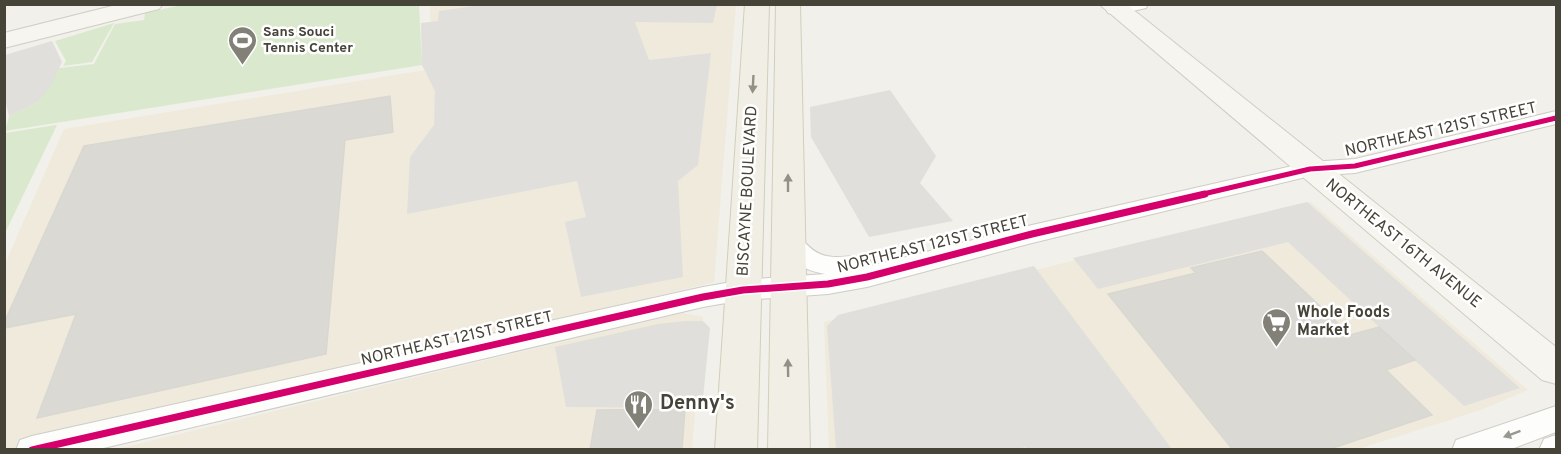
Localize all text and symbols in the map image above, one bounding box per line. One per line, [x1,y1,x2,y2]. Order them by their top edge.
sports icon: Sans Souci Tennis Center [226,24,258,66]
place label: Sans Souci Tennis Center [263,24,353,57]
one-way arrow [749,74,758,93]
street label: NORTHEAST 121ST STREET [1343,98,1539,162]
street label: BISCAYNE BOULEVARD [734,105,762,277]
one-way arrow [783,173,793,192]
street label: NORTHEAST 16TH AVENUE [1321,175,1485,313]
street label: NORTHEAST 121ST STREET [835,212,1031,278]
place label: Whole Foods Market [1297,303,1390,341]
supermarket icon: Whole Foods Market [1260,306,1292,348]
street label: NORTHEAST 121ST STREET [359,307,555,371]
one-way arrow [783,359,793,378]
restaurant icon: Denny's [623,388,655,430]
place label: Denny's [660,391,735,417]
one-way arrow [1503,429,1521,439]

